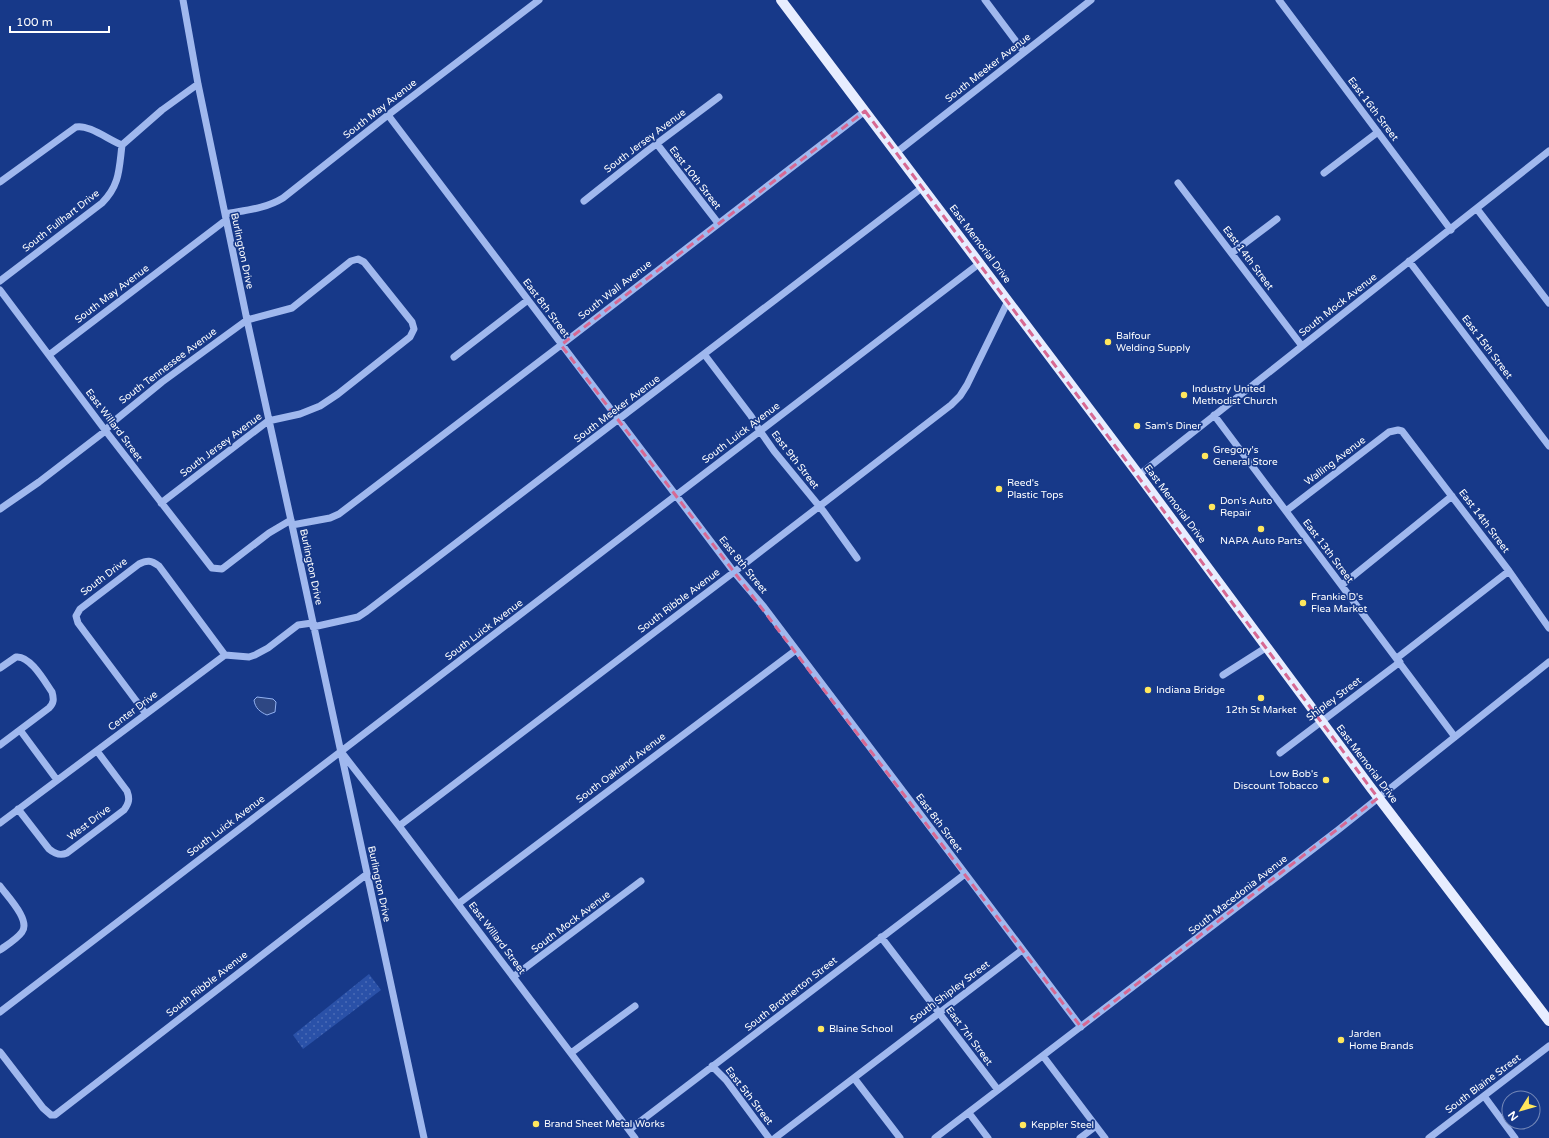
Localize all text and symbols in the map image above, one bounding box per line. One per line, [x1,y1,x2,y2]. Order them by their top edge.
scale bar [10,8,109,34]
text: 100 m [16,15,53,29]
street label: South Meeker Avenue [943,31,1033,105]
street label: East 16th Street [1345,75,1401,143]
street label: South May Avenue [341,76,419,141]
street label: South Jersey Avenue [602,106,688,176]
street label: East 10th Street [667,144,723,212]
street label: South Fullhart Drive [20,187,102,255]
street label: East Memorial Drive [947,202,1014,286]
street label: Burlington Drive [228,212,256,290]
street label: East 14th Street [1220,224,1276,292]
street label: South Wall Avenue [576,258,654,322]
street label: South May Avenue [73,262,152,326]
street label: South Mock Avenue [1297,271,1380,339]
street label: East 8th Street [520,276,572,340]
street label: East 15th Street [1459,313,1515,381]
street label: South Tennessee Avenue [117,325,219,407]
place label: Balfour Welding Supply [1116,330,1191,354]
marker: Balfour Welding Supply [1103,337,1113,347]
street label: South Meeker Avenue [571,372,663,445]
place label: Industry United Methodist Church [1192,383,1277,407]
street label: East Willard Street [83,386,145,464]
marker: Industry United Methodist Church [1179,390,1189,400]
street label: South Luick Avenue [700,400,783,466]
street label: South Jersey Avenue [178,410,264,480]
place label: Sam's Diner [1145,420,1201,432]
marker: Sam's Diner [1132,421,1142,431]
street label: East 9th Street [769,429,822,492]
street label: Walling Avenue [1302,434,1368,488]
place label: Gregory's General Store [1213,444,1278,468]
marker: Gregory's General Store [1200,451,1210,461]
street label: East Memorial Drive [1142,462,1209,546]
place label: Reed's Plastic Tops [1007,477,1064,501]
marker: Reed's Plastic Tops [994,484,1004,494]
street label: East 14th Street [1456,487,1512,555]
place label: Don's Auto Repair [1220,495,1272,519]
marker: Don's Auto Repair [1207,502,1217,512]
street label: East 13th Street [1300,517,1356,585]
marker: NAPA Auto Parts [1256,524,1266,534]
street label: Burlington Drive [297,528,325,606]
street label: East 8th Street [716,534,770,596]
place label: NAPA Auto Parts [1220,535,1302,547]
street label: South Drive [78,555,130,598]
street label: South Ribble Avenue [636,566,723,636]
place label: Frankie D's Flea Market [1311,591,1368,615]
street label: South Luick Avenue [443,597,526,663]
marker: Frankie D's Flea Market [1298,598,1308,608]
street label: Shipley Street [1304,674,1364,724]
place label: Indiana Bridge [1156,684,1225,696]
marker: Indiana Bridge [1143,685,1153,695]
street label: Center Drive [106,688,160,734]
marker: 12th St Market [1256,693,1266,703]
place label: 12th St Market [1225,704,1297,716]
street label: East Memorial Drive [1334,722,1401,806]
street label: South Oakland Avenue [574,730,668,806]
place label: Low Bob's Discount Tobacco [1233,768,1318,792]
marker: Low Bob's Discount Tobacco [1321,775,1331,785]
street label: East 8th Street [913,791,965,855]
street label: South Luick Avenue [185,793,268,859]
street label: West Drive [65,803,113,843]
street label: Burlington Drive [365,845,393,923]
street label: South Macedonia Avenue [1186,852,1290,937]
street label: South Mock Avenue [529,888,613,956]
street label: East Willard Street [466,899,528,977]
street label: South Ribble Avenue [164,948,250,1019]
street label: South Brotherton Street [742,954,840,1034]
street label: South Shipley Street [908,958,992,1026]
street label: East 7th Street [943,1004,995,1068]
place label: Blaine School [829,1023,893,1035]
marker: Blaine School [816,1024,826,1034]
place label: Jarden Home Brands [1349,1028,1414,1052]
marker: Jarden Home Brands [1336,1035,1346,1045]
street label: South Blaine Street [1443,1052,1523,1116]
street label: East 5th Street [723,1065,776,1128]
north arrow [1501,1090,1541,1130]
text: N [1506,1108,1521,1123]
place label: Brand Sheet Metal Works [544,1118,665,1130]
marker: Brand Sheet Metal Works [531,1119,541,1129]
place label: Keppler Steel [1031,1119,1094,1131]
marker: Keppler Steel [1018,1120,1028,1130]

